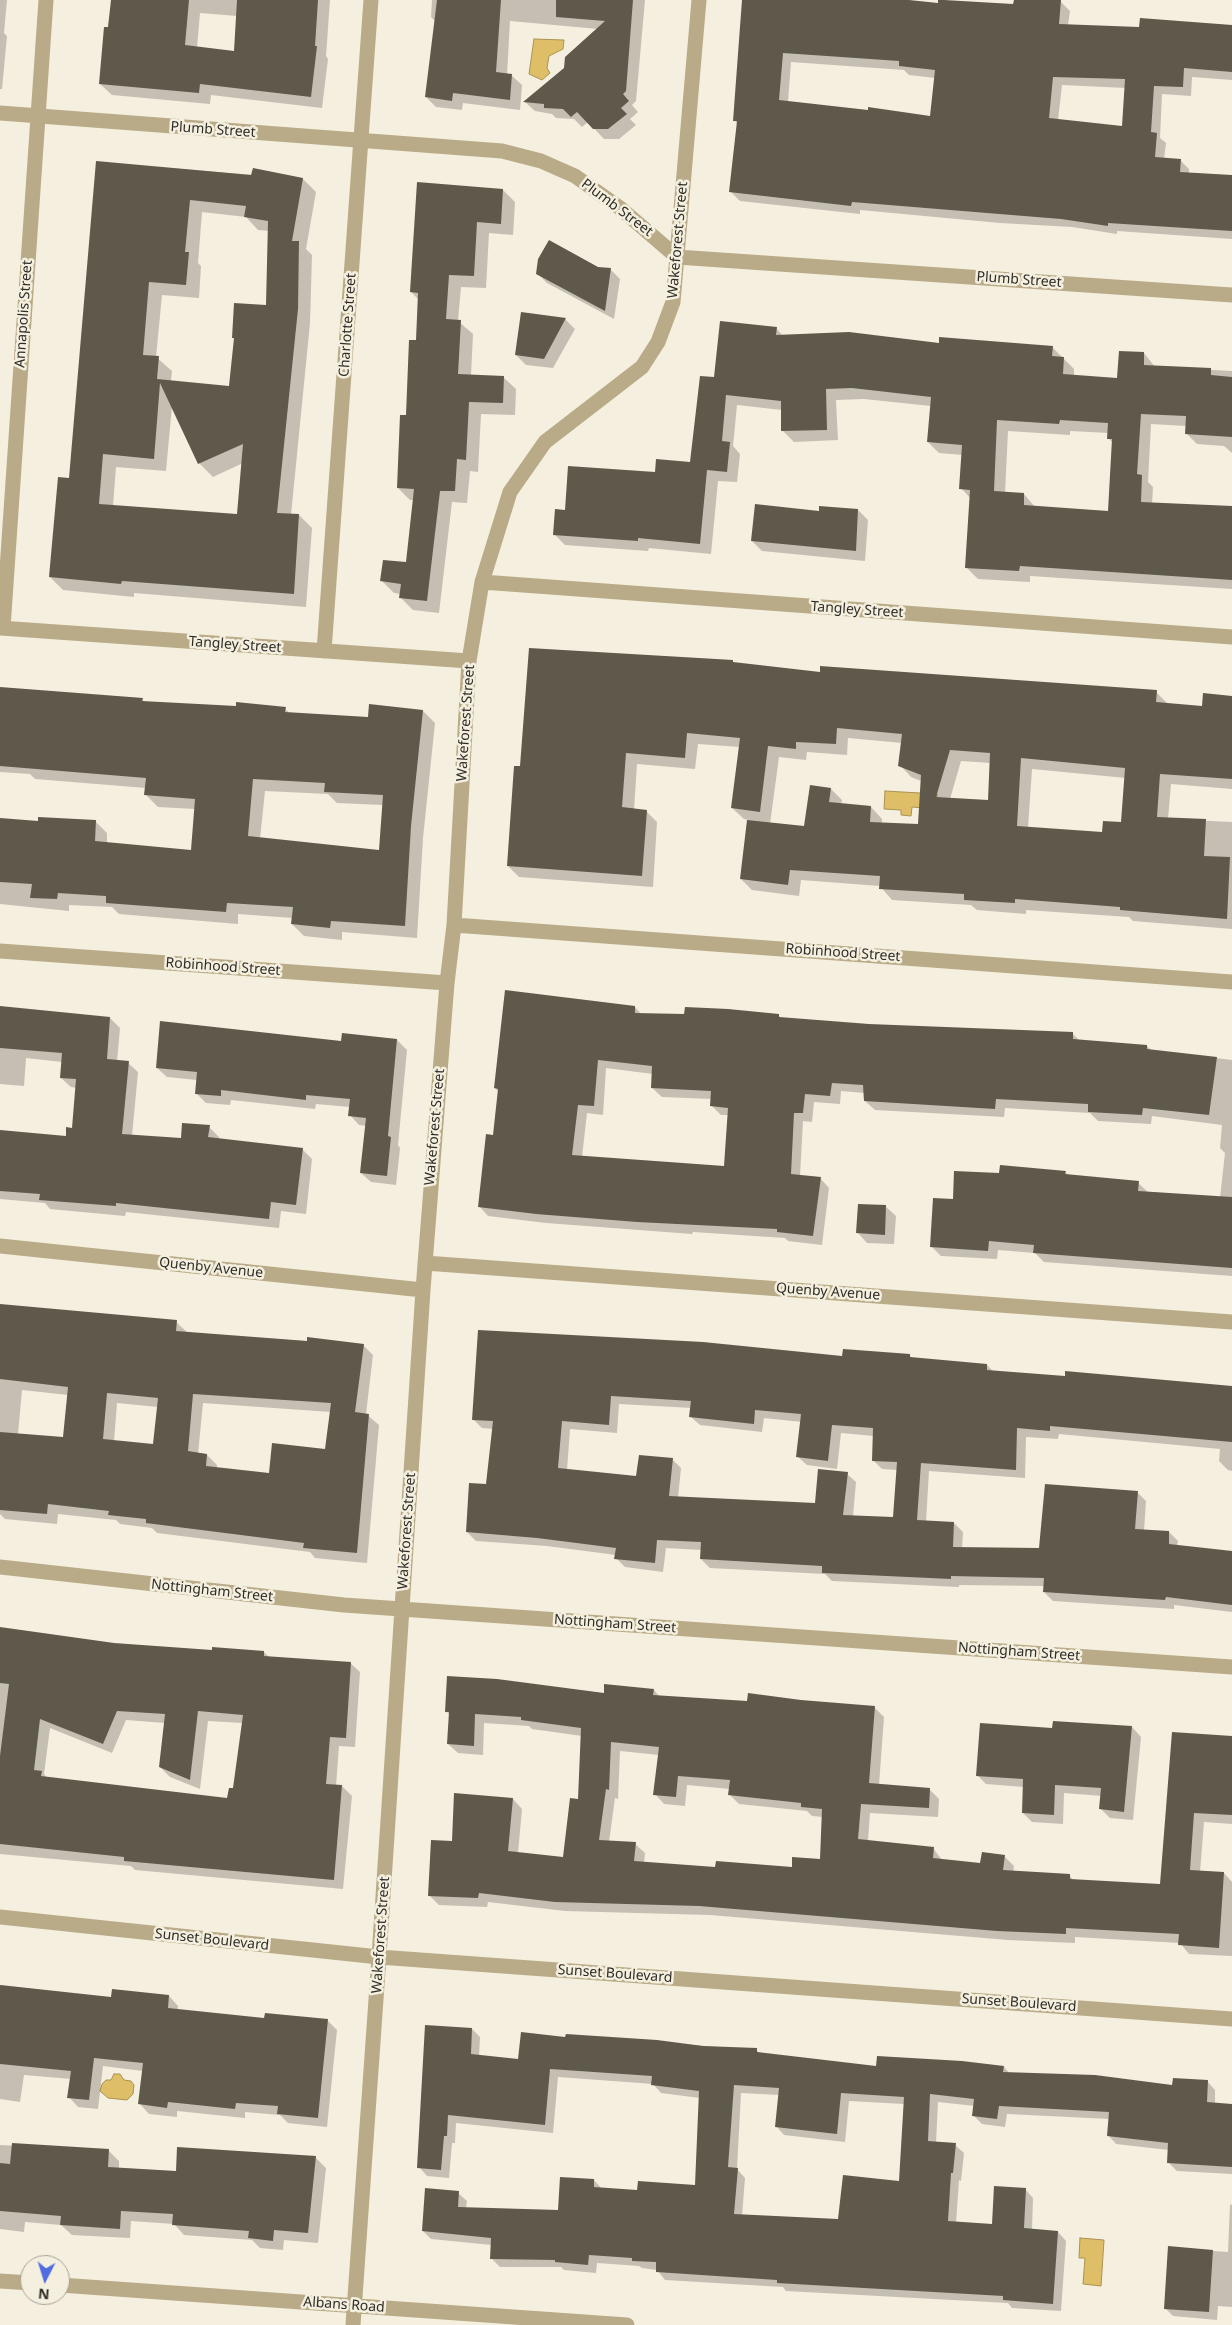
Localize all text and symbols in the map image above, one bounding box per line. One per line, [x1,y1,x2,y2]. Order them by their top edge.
street label: Plumb Street [170,119,256,141]
street label: Plumb Street [578,176,656,240]
street label: Wakeforest Street [665,181,691,299]
street label: Annapolis Street [12,260,36,368]
street label: Plumb Street [976,269,1062,291]
street label: Charlotte Street [336,273,360,377]
street label: Tangley Street [810,598,904,622]
street label: Tangley Street [188,633,282,657]
street label: Wakeforest Street [454,664,478,782]
street label: Robinhood Street [785,941,901,965]
street label: Robinhood Street [165,955,281,979]
street label: Wakeforest Street [422,1068,448,1186]
street label: Quenby Avenue [158,1254,264,1282]
street label: Quenby Avenue [775,1280,881,1304]
street label: Wakeforest Street [395,1472,419,1590]
street label: Nottingham Street [150,1576,274,1606]
street label: Nottingham Street [553,1611,677,1637]
street label: Nottingham Street [957,1639,1081,1665]
street label: Wakeforest Street [369,1876,393,1994]
street label: Sunset Boulevard [154,1926,270,1954]
street label: Sunset Boulevard [557,1962,673,1986]
street label: Sunset Boulevard [961,1991,1077,2015]
north arrow [20,2255,70,2305]
text: N [37,2284,50,2304]
street label: Albans Road [303,2294,385,2316]

